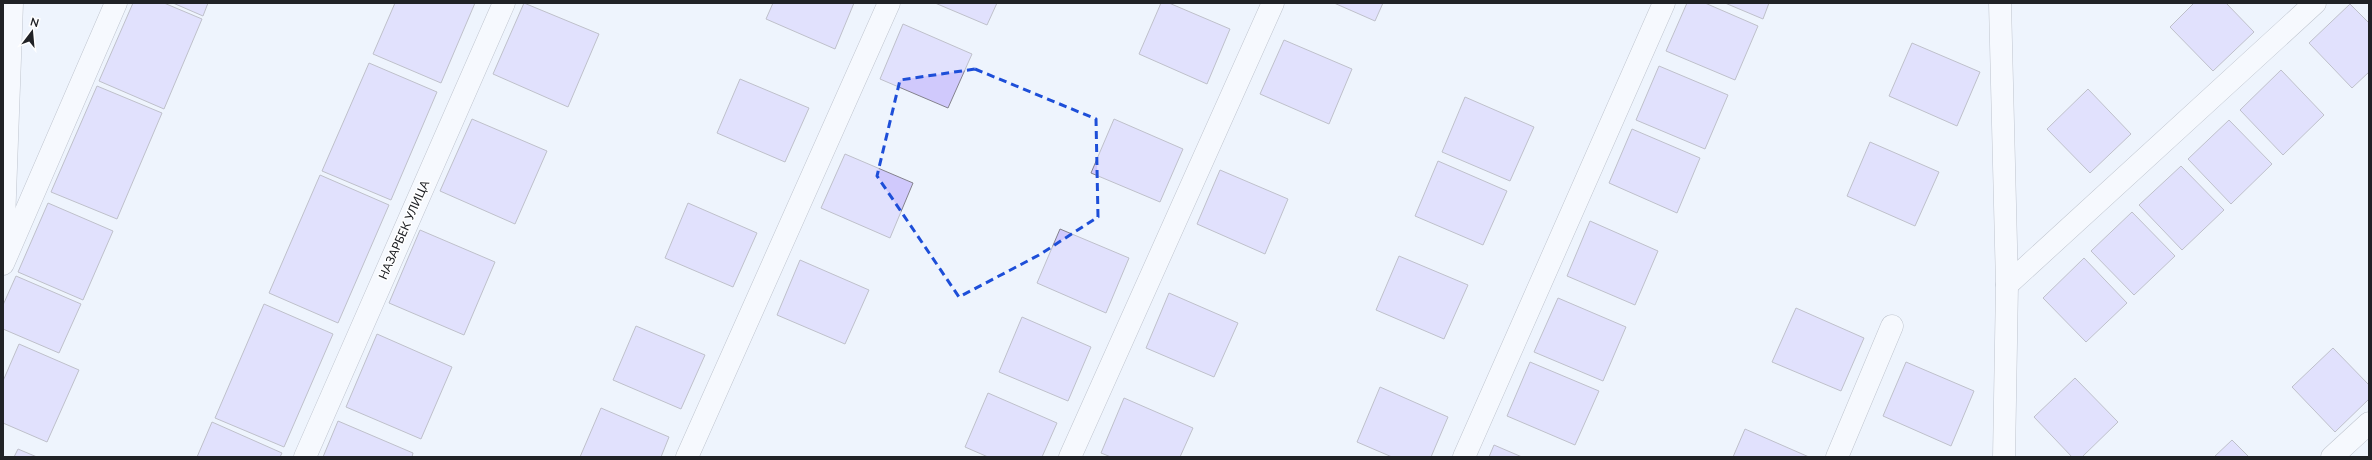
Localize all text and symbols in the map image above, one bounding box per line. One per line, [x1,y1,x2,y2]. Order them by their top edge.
north arrow [12,12,52,52]
text: N [29,14,41,29]
street label: НАЗАРБЕК УЛИЦА [375,177,433,282]

